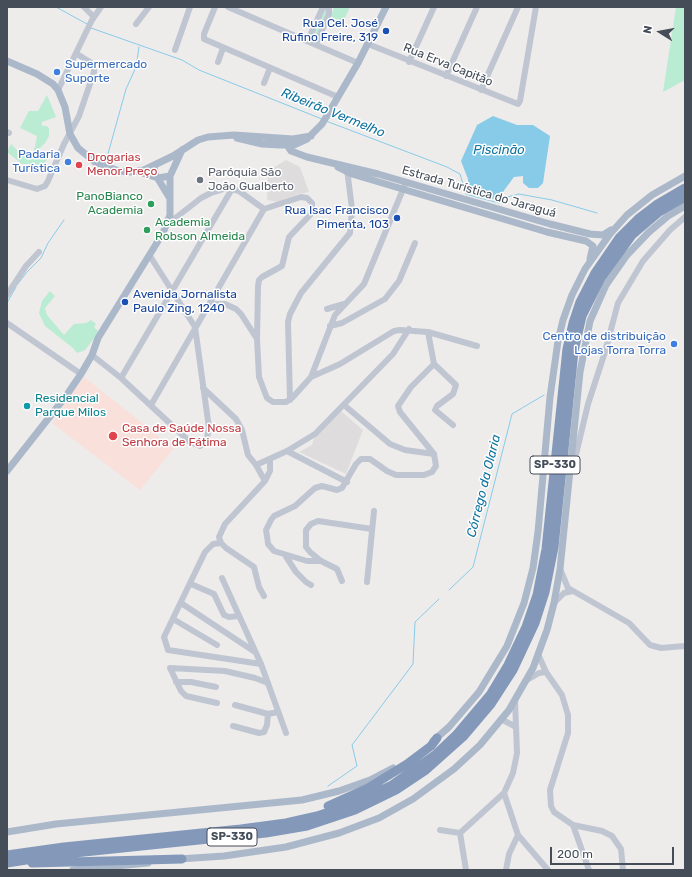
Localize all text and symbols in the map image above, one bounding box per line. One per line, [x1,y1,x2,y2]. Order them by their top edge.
north arrow [640,12,680,52]
place label: Rua Cel. José Rufino Freire, 319 [282,17,378,45]
text: N [641,24,655,35]
marker: Rua Cel. José Rufino Freire, 319 [381,26,391,36]
street label: Rua Erva Capitão [401,40,495,90]
place label: Supermercado Suporte [65,58,147,86]
marker: Supermercado Suporte [52,67,62,77]
water label: Ribeirão Vermelho [279,85,387,141]
water label: Piscinão [473,142,525,158]
place label: Padaria Turística [12,148,60,176]
place label: Drogarias Menor Preço [87,151,157,179]
marker: Padaria Turística [63,157,73,167]
marker: Drogarias Menor Preço [74,160,84,170]
street label: Estrada Turística do Jaraguá [400,163,558,221]
place label: Paróquia São João Gualberto [208,166,294,194]
marker: Paróquia São João Gualberto [195,175,205,185]
place label: PanoBianco Academia [76,190,143,218]
marker: PanoBianco Academia [146,199,156,209]
place label: Rua Isac Francisco Pimenta, 103 [284,204,389,232]
marker: Rua Isac Francisco Pimenta, 103 [392,213,402,223]
place label: Academia Robson Almeida [155,216,245,244]
marker: Academia Robson Almeida [142,225,152,235]
place label: Avenida Jornalista Paulo Zing, 1240 [133,288,237,316]
marker: Avenida Jornalista Paulo Zing, 1240 [120,297,130,307]
place label: Centro de distribuição Lojas Torra Torra [543,330,666,358]
marker: Centro de distribuição Lojas Torra Torra [669,339,679,349]
place label: Residencial Parque Milos [35,392,106,420]
marker: Residencial Parque Milos [22,401,32,411]
place label: Casa de Saúde Nossa Senhora de Fátima [122,422,241,450]
marker: Casa de Saúde Nossa Senhora de Fátima [107,430,119,442]
water label: Córrego da Olaria [464,433,504,539]
road number: SP-330 [530,456,580,474]
road number: SP-330 [207,828,257,846]
scale bar [552,839,676,865]
text: 200 m [557,847,593,861]

